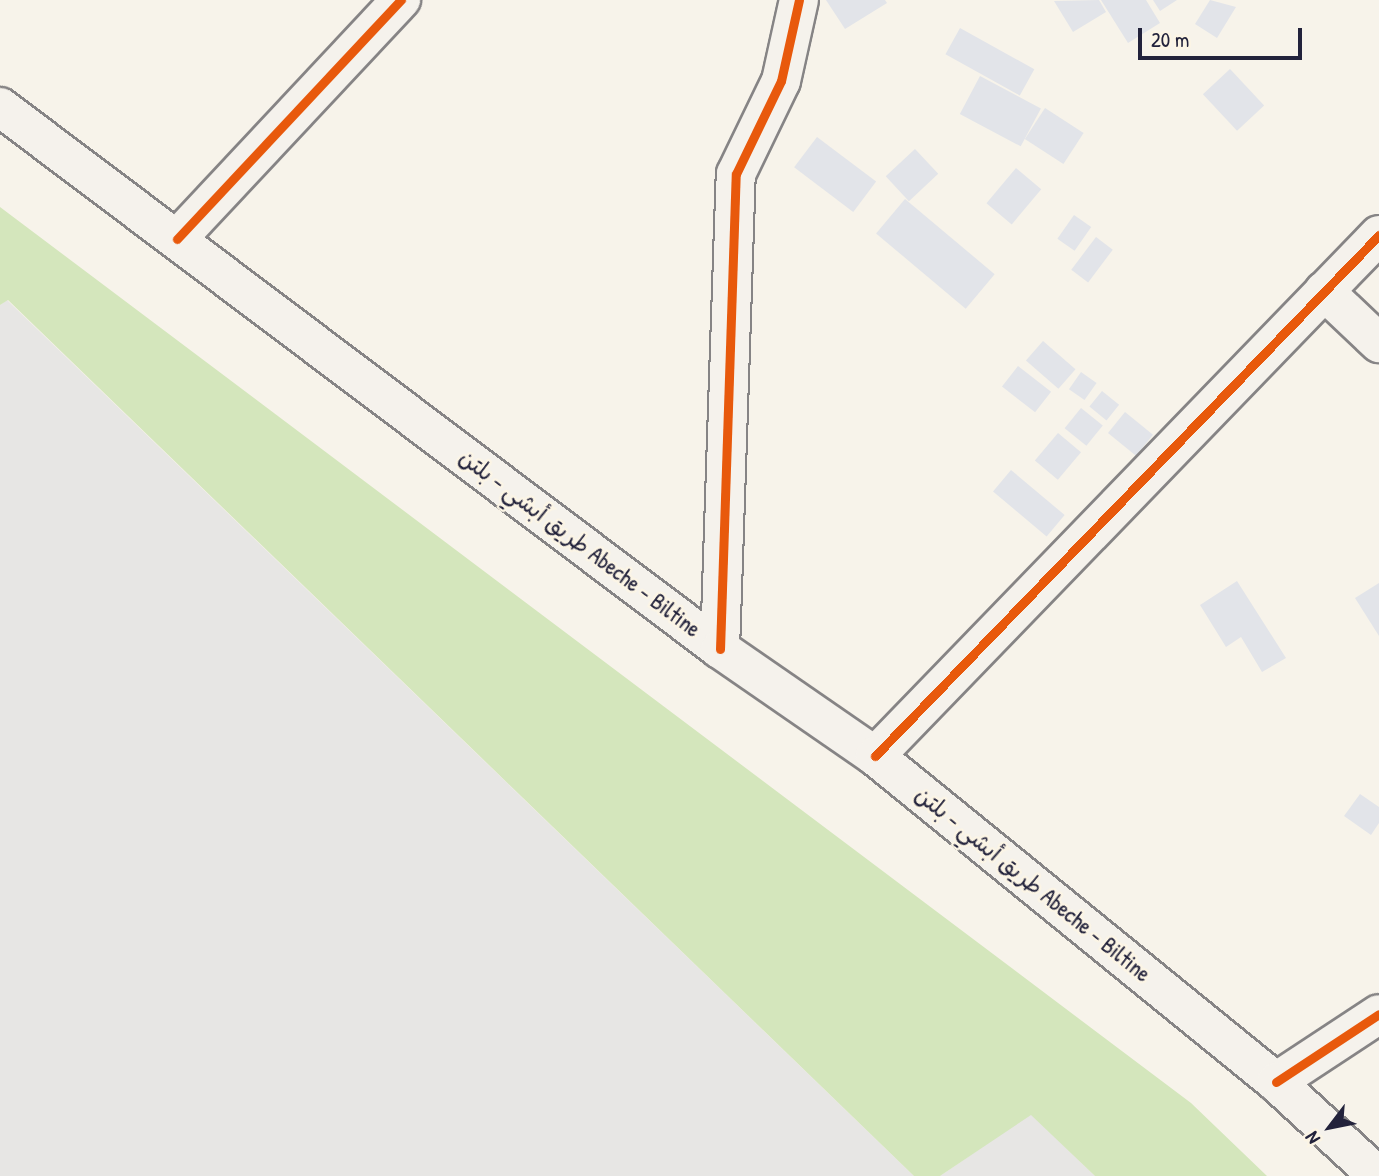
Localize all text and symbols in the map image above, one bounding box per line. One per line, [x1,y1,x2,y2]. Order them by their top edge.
scale bar [1141,14,1306,58]
text: 20 m [1151,25,1189,54]
street label: طريق أبشي - بلتن Abeche - Biltine [454,443,706,643]
street label: طريق أبشي - بلتن Abeche - Biltine [910,780,1156,988]
north arrow [1295,1092,1365,1162]
text: N [1298,1127,1326,1149]

